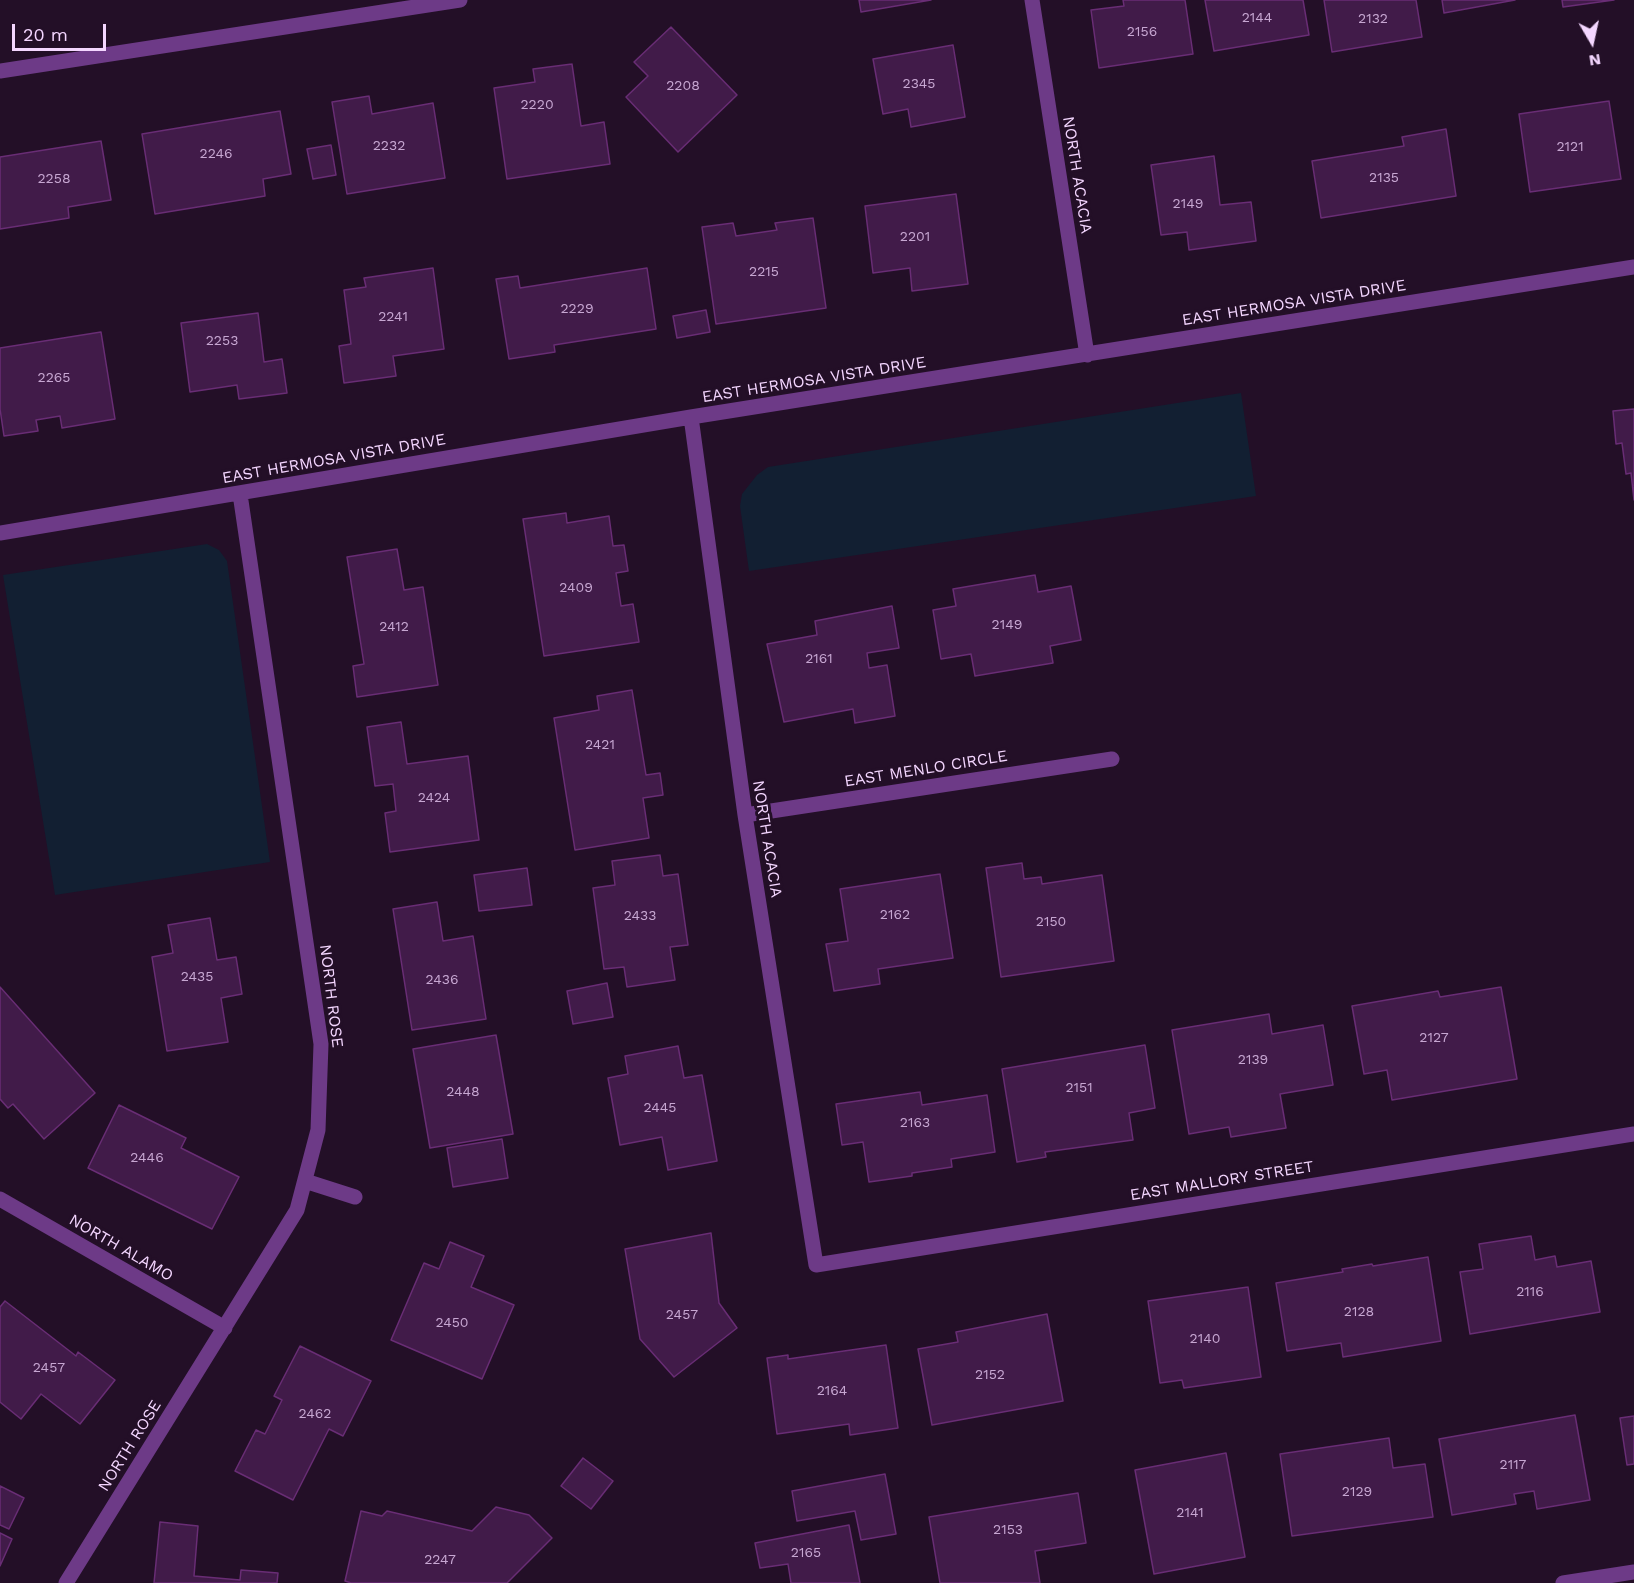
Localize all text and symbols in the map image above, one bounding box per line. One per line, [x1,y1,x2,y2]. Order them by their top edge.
house number: 2144 [1242,10,1272,26]
house number: 2132 [1358,11,1388,27]
scale bar [15,12,110,50]
north arrow [1562,12,1622,72]
text: 20 m [23,24,68,45]
house number: 2156 [1127,24,1157,40]
text: N [1588,50,1602,71]
house number: 2345 [902,76,936,92]
house number: 2208 [666,78,700,94]
house number: 2220 [520,97,554,113]
street label: NORTH ACACIA [1058,115,1096,235]
house number: 2232 [373,138,405,154]
house number: 2121 [1556,139,1584,155]
house number: 2246 [200,146,232,162]
house number: 2135 [1369,170,1399,186]
house number: 2258 [37,171,71,187]
house number: 2149 [1173,196,1203,212]
house number: 2201 [900,229,930,245]
house number: 2215 [749,264,779,280]
street label: EAST HERMOSA VISTA DRIVE [1181,276,1407,330]
house number: 2229 [560,301,594,317]
house number: 2241 [378,309,408,325]
house number: 2253 [206,333,238,349]
street label: EAST HERMOSA VISTA DRIVE [701,353,927,407]
house number: 2265 [38,370,70,386]
street label: EAST HERMOSA VISTA DRIVE [221,430,447,488]
house number: 2409 [559,580,593,596]
house number: 2149 [992,617,1022,633]
house number: 2412 [379,619,409,635]
house number: 2161 [805,651,833,667]
house number: 2421 [585,737,615,753]
street label: EAST MENLO CIRCLE [843,747,1009,791]
street label: NORTH ACACIA [748,779,786,899]
house number: 2424 [418,790,450,806]
house number: 2162 [880,907,910,923]
house number: 2433 [624,908,656,924]
house number: 2150 [1036,914,1066,930]
street label: NORTH ROSE [315,943,347,1049]
house number: 2435 [181,969,213,985]
house number: 2436 [426,972,458,988]
house number: 2127 [1419,1030,1449,1046]
house number: 2139 [1238,1052,1268,1068]
house number: 2151 [1065,1080,1093,1096]
house number: 2448 [446,1084,480,1100]
house number: 2445 [644,1100,676,1116]
house number: 2163 [900,1115,930,1131]
house number: 2446 [130,1150,164,1166]
street label: EAST MALLORY STREET [1129,1157,1315,1205]
street label: NORTH ALAMO [65,1210,177,1286]
house number: 2116 [1516,1284,1544,1300]
house number: 2128 [1344,1304,1374,1320]
house number: 2457 [666,1307,698,1323]
house number: 2450 [435,1315,469,1331]
house number: 2140 [1190,1331,1220,1347]
house number: 2457 [33,1360,65,1376]
house number: 2152 [975,1367,1005,1383]
house number: 2164 [817,1383,847,1399]
street label: NORTH ROSE [94,1397,166,1495]
house number: 2462 [299,1406,331,1422]
house number: 2117 [1500,1457,1526,1473]
house number: 2129 [1342,1484,1372,1500]
house number: 2141 [1176,1505,1204,1521]
house number: 2153 [993,1522,1023,1538]
house number: 2165 [791,1545,821,1561]
house number: 2247 [424,1552,456,1568]

